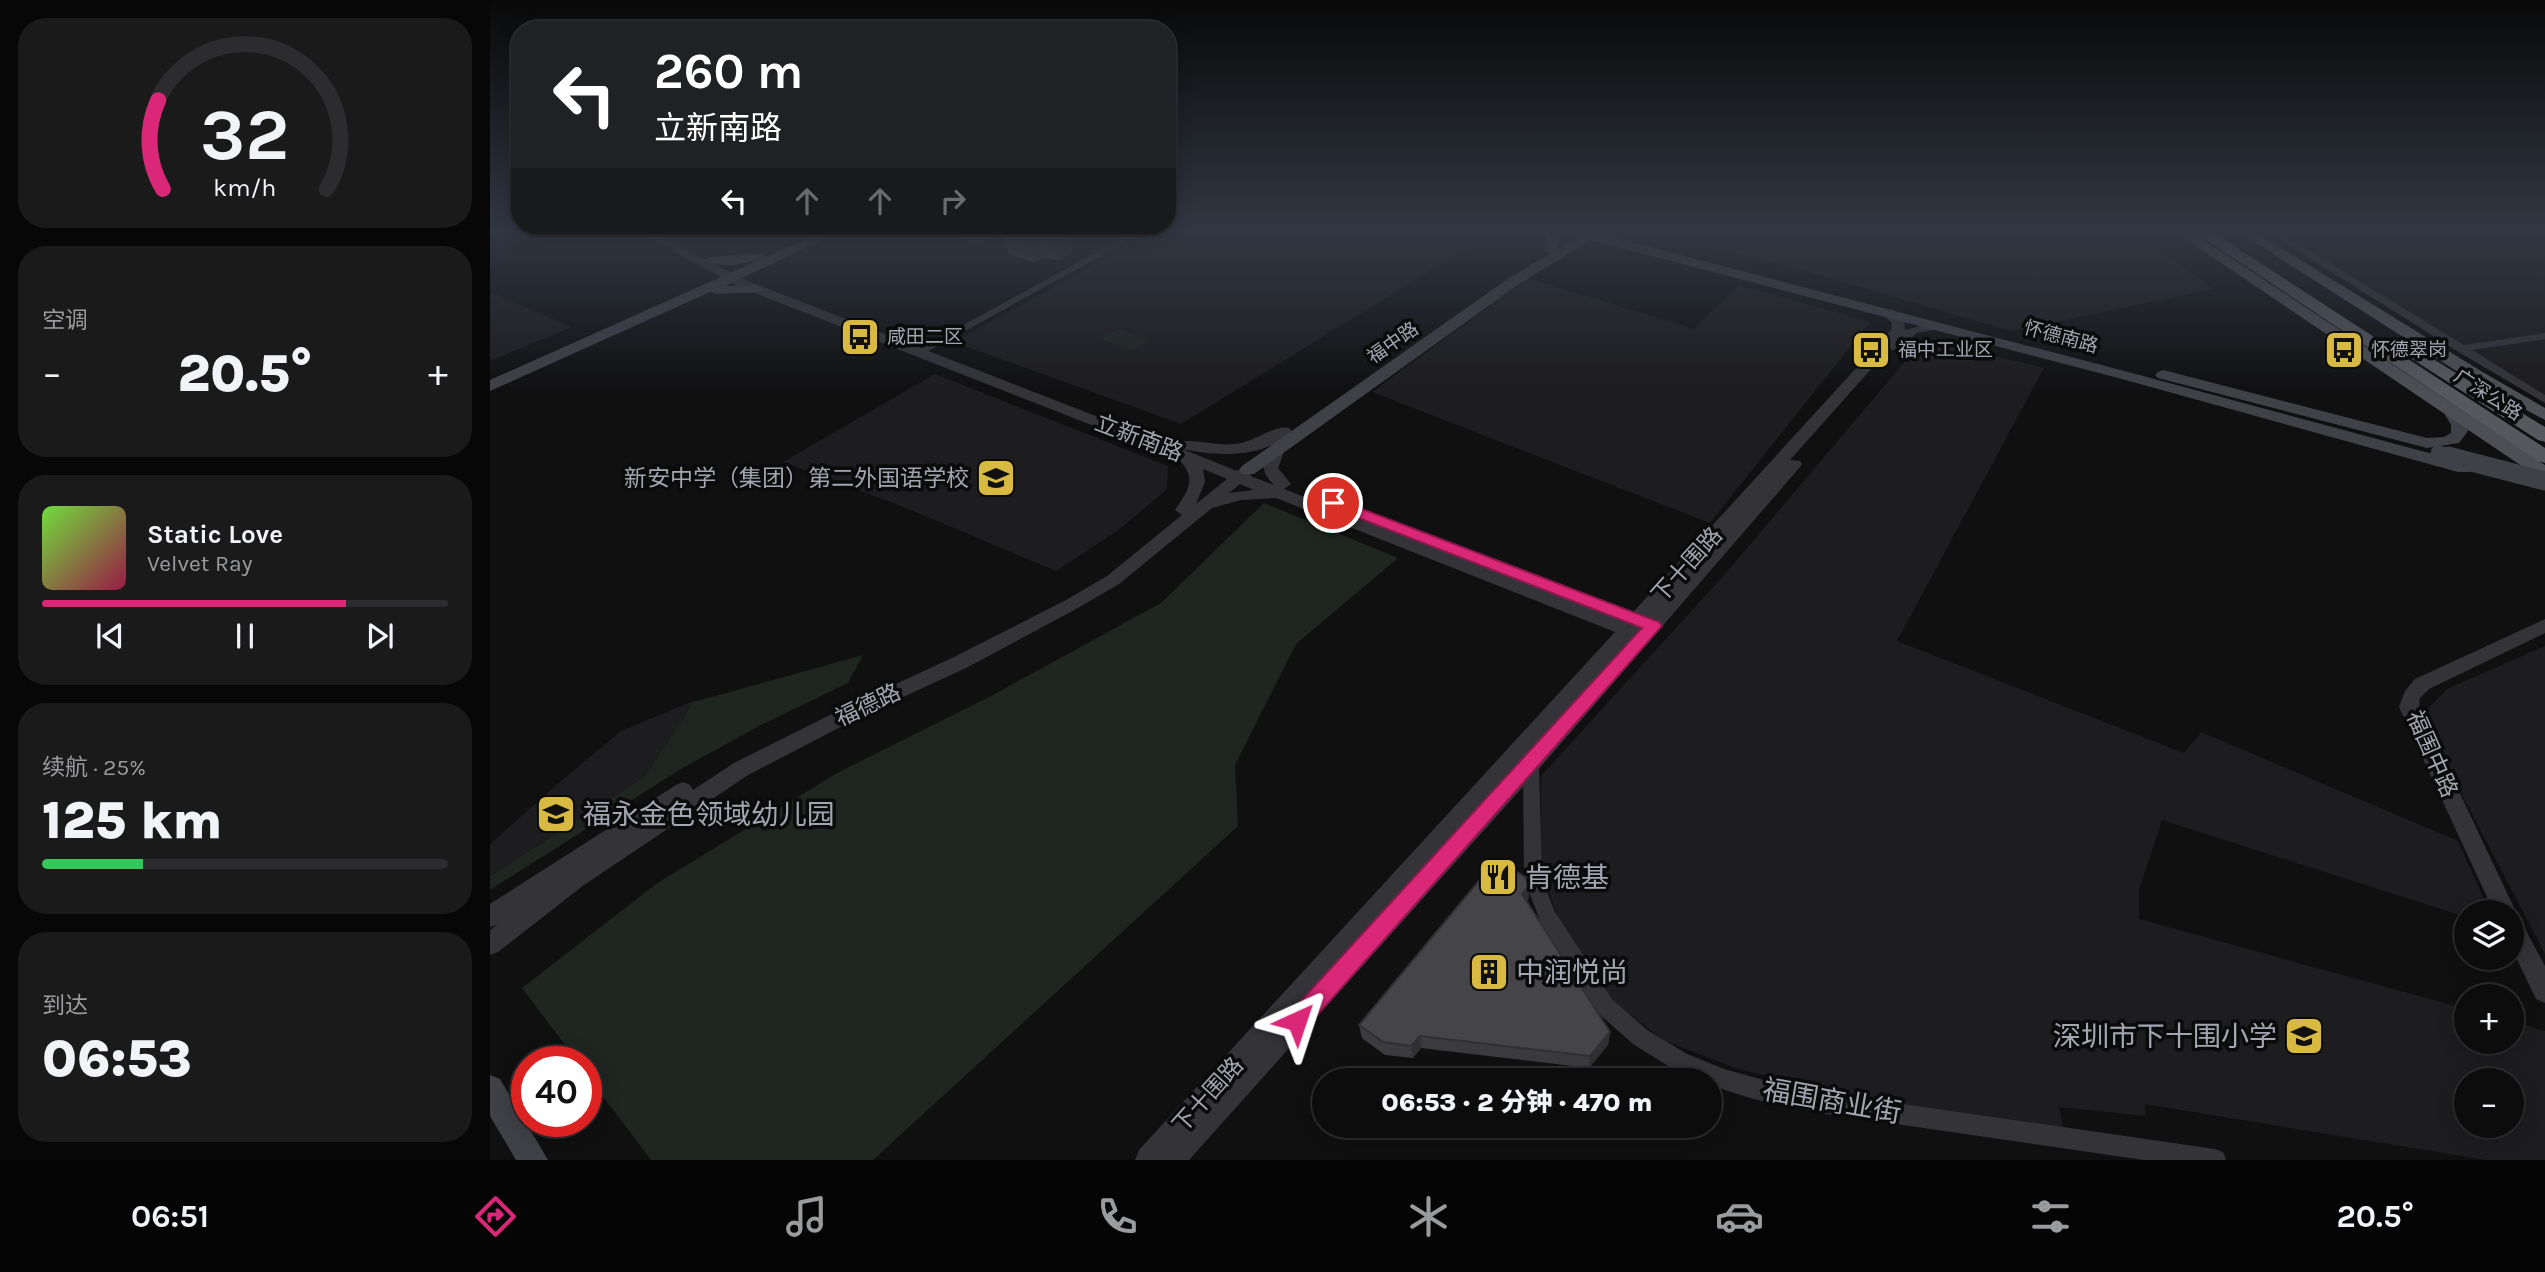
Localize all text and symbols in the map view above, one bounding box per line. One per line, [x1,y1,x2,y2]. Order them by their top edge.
text: 260 m [654,43,803,100]
icon: left [539,49,630,140]
text: 32 [200,93,290,178]
text: 立新南路 [654,110,782,147]
text: km/h [213,173,277,202]
icon: left [715,182,753,220]
icon: ahead [788,182,826,220]
icon: ahead [861,182,899,220]
icon: right [934,182,972,220]
text: 空调 [42,307,88,334]
bus stop icon: 咸田二区 [839,316,881,358]
street label: 怀德南路 [2021,317,2101,357]
street label: 福中路 [1363,318,1423,368]
place label: 咸田二区 [887,326,963,348]
bus stop icon: 福中工业区 [1850,329,1892,371]
bus stop icon: 怀德翠岗 [2323,329,2365,371]
place label: 福中工业区 [1898,339,1993,361]
place label: 怀德翠岗 [2371,339,2447,361]
text: 20.5° [177,343,313,404]
text: − [42,351,62,396]
text: + [428,351,448,396]
street label: 广深公路 [2450,365,2526,425]
street label: 立新南路 [1091,409,1187,467]
school or university icon: 新安中学（集团）第二外国语学校 [975,457,1017,499]
place label: 新安中学（集团）第二外国语学校 [624,465,969,492]
pin [1303,473,1363,533]
icon: arrive [1314,484,1352,522]
text: Static Love [147,519,283,550]
street label: 下十围路 [1646,522,1728,608]
text: Velvet Ray [147,550,252,577]
icon: previous [91,617,129,655]
icon: pause [226,617,264,655]
icon: next [361,617,399,655]
street label: 福德路 [831,678,905,732]
street label: 福围中路 [2401,706,2463,802]
text: 续航 · 25% [42,754,146,781]
text: 125 km [42,790,222,851]
school or university icon: 福永金色领域幼儿园 [535,793,577,835]
place label: 福永金色领域幼儿园 [583,798,835,831]
restaurant icon: 肯德基 [1477,856,1519,898]
place label: 肯德基 [1525,861,1609,894]
map controls [2454,900,2524,1138]
button: layers [2454,900,2524,970]
building icon: 中润悦尚 [1468,951,1510,993]
place label: 中润悦尚 [1516,956,1628,989]
position arrow [1260,984,1334,1058]
button: + [2454,984,2524,1054]
text: 到达 [42,992,88,1019]
school or university icon: 深圳市下十围小学 [2283,1015,2325,1057]
place label: 深圳市下十围小学 [2053,1020,2277,1053]
text: 06:53 [42,1028,192,1089]
speed limit sign: 40 [511,1046,602,1137]
street label: 下十围路 [1167,1052,1249,1138]
button: − [2454,1068,2524,1138]
street label: 福围商业街 [1760,1073,1904,1129]
text: 06:53 · 2 分钟 · 470 m [1381,1087,1653,1118]
icon: directions [471,1192,520,1241]
icon: music [782,1192,831,1241]
icon: phone [1093,1192,1142,1241]
icon: climate [1404,1192,1453,1241]
icon: car [1715,1192,1764,1241]
icon: filters [2026,1192,2075,1241]
text: 06:51 [131,1198,209,1235]
text: 20.5° [2337,1198,2414,1235]

